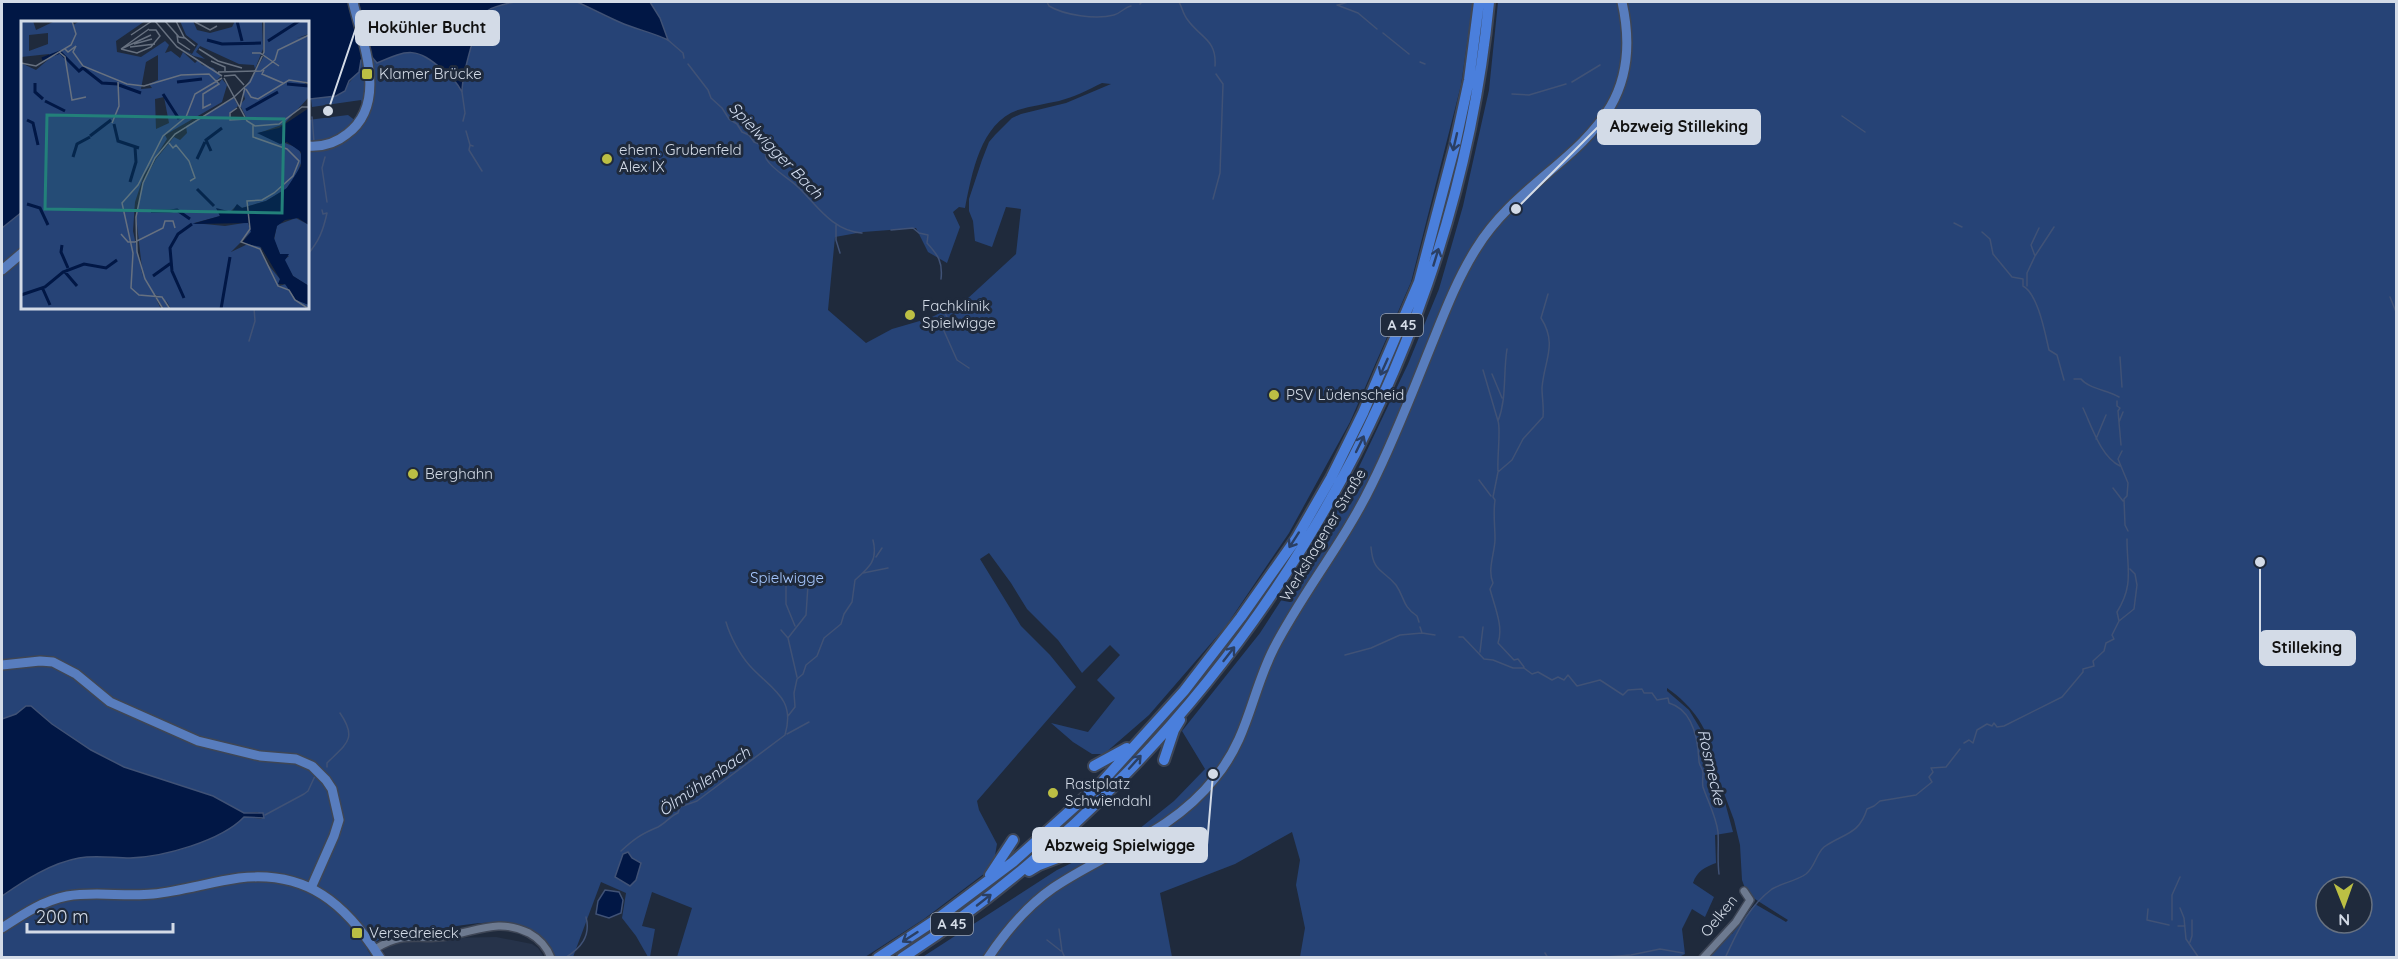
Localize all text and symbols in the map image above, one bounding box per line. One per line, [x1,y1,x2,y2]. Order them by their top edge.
callout: Hokühler Bucht [356,11,499,45]
text: Hokühler Bucht [368,17,486,37]
inset map [21,21,309,309]
place label: Klamer Brücke [379,64,482,83]
marker: Klamer Brücke [360,67,374,81]
water label: Spielwigger Bach [725,97,828,203]
callout: Abzweig Stilleking [1598,110,1760,144]
text: Abzweig Stilleking [1610,116,1748,136]
one-way arrow [1449,132,1460,151]
place label: ehem. Grubenfeld Alex IX [619,140,742,176]
marker: ehem. Grubenfeld Alex IX [600,152,614,166]
one-way arrow [1431,248,1442,267]
place label: Fachklinik Spielwigge [922,296,996,332]
marker: Fachklinik Spielwigge [903,308,917,322]
road number: A 45 [1381,314,1423,336]
one-way arrow [1377,358,1389,376]
place label: PSV Lüdenscheid [1286,385,1404,404]
marker: PSV Lüdenscheid [1267,388,1281,402]
one-way arrow [1355,435,1367,453]
place label: Berghahn [425,464,493,483]
street label: Werkshagener Straße [1275,465,1370,605]
marker: Berghahn [406,467,420,481]
one-way arrow [1288,532,1301,549]
park label: Spielwigge [750,568,824,587]
callout: Stilleking [2260,631,2355,665]
text: Stilleking [2272,637,2342,657]
one-way arrow [1223,646,1236,662]
water label: Rosmecke [1694,727,1731,808]
water label: Ölmühlenbach [654,742,754,820]
one-way arrow [1128,755,1143,770]
place label: Rastplatz Schwiendahl [1065,774,1152,810]
marker: Rastplatz Schwiendahl [1046,786,1060,800]
callout: Abzweig Spielwigge [1033,828,1207,862]
text: Abzweig Spielwigge [1045,835,1195,855]
north arrow [2314,875,2374,935]
street label: Oelken [1696,891,1741,940]
one-way arrow [975,893,991,906]
scale bar [27,896,172,934]
text: 200 m [36,905,89,928]
text: N [2338,910,2350,930]
road number: A 45 [931,913,973,935]
place label: Versedreieck [369,923,459,942]
marker: Versedreieck [350,926,364,940]
one-way arrow [902,931,919,943]

